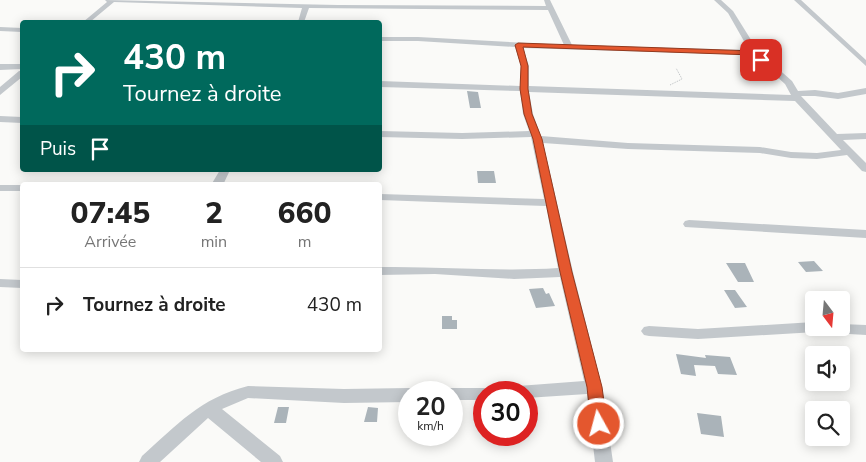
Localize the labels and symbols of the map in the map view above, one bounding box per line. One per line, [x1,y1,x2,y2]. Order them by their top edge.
pin [740,39,782,81]
north arrow [805,291,850,336]
speed limit sign: 30 [473,381,538,446]
position arrow [572,397,624,449]

